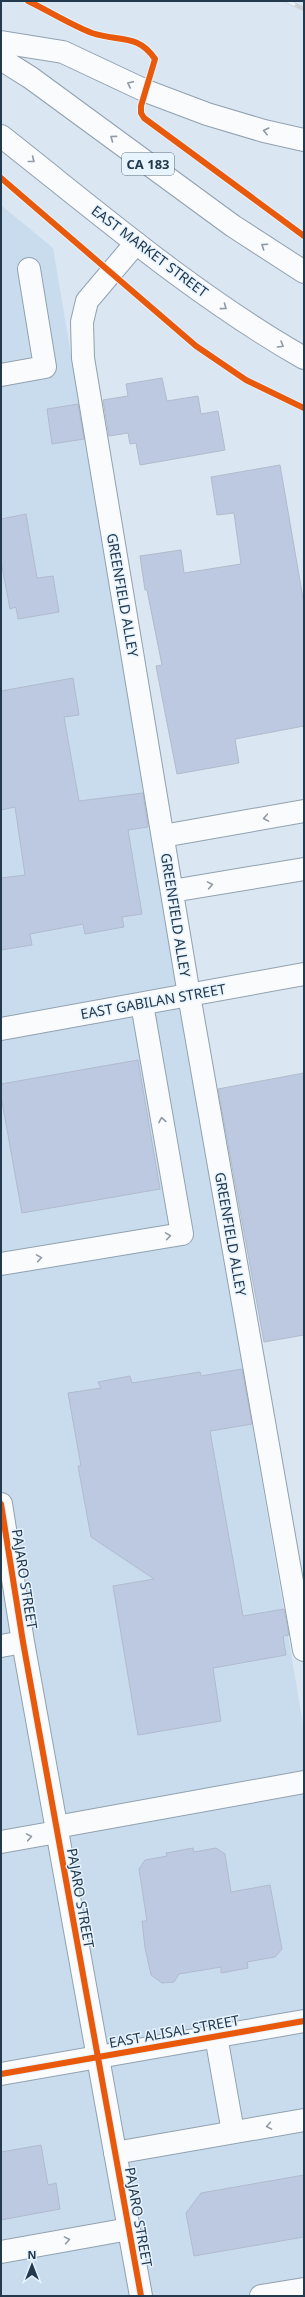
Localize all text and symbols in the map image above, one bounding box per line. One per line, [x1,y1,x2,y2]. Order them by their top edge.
one-way arrow [127,80,134,88]
one-way arrow [263,128,269,136]
one-way arrow [110,135,117,143]
road number: CA 183 [122,153,174,175]
one-way arrow [27,155,34,162]
street label: EAST MARKET STREET [88,201,212,301]
one-way arrow [261,243,268,251]
one-way arrow [220,302,227,310]
one-way arrow [277,340,284,347]
street label: GREENFIELD ALLEY [103,532,143,658]
one-way arrow [262,813,269,822]
street label: GREENFIELD ALLEY [157,852,195,978]
one-way arrow [207,881,214,889]
street label: EAST GABILAN STREET [79,979,227,1023]
one-way arrow [158,1117,167,1123]
street label: GREENFIELD ALLEY [211,1171,251,1297]
one-way arrow [165,1233,171,1241]
one-way arrow [36,1254,43,1263]
street label: PAJARO STREET [8,1528,42,1631]
one-way arrow [26,1833,32,1842]
street label: PAJARO STREET [63,1847,99,1950]
street label: EAST ALISAL STREET [107,2010,241,2052]
one-way arrow [265,2121,272,2130]
street label: PAJARO STREET [121,2166,157,2269]
one-way arrow [64,2237,70,2245]
north arrow [12,2245,52,2285]
text: N [28,2247,36,2262]

